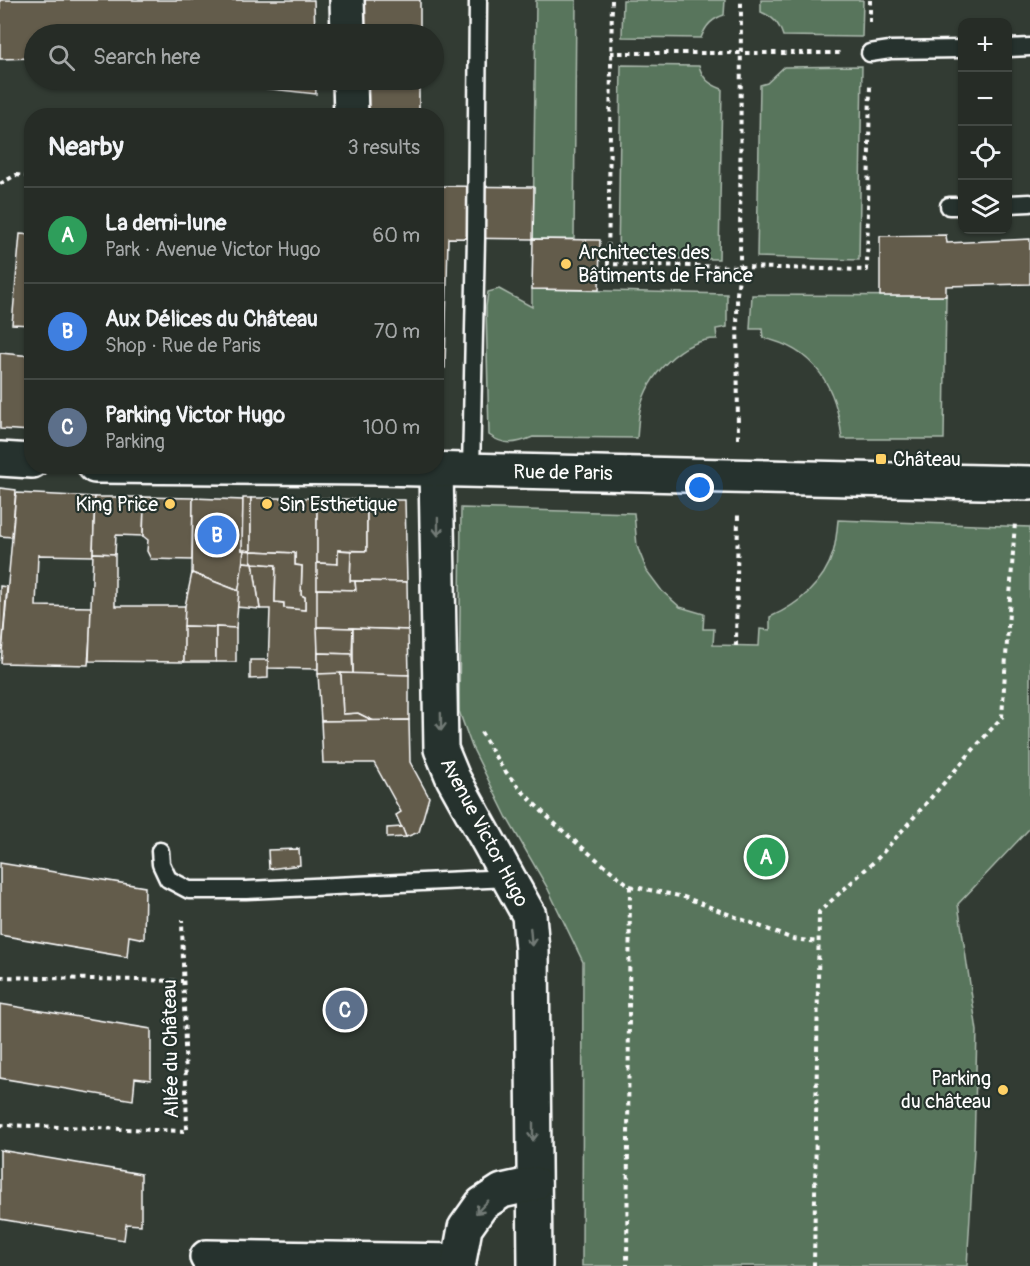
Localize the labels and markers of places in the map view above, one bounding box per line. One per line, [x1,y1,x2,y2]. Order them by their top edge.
place label: Architectes des Bâtiments de France [578,240,753,288]
marker: Architectes des Bâtiments de France [559,257,573,271]
place label: Château [893,447,961,472]
marker: Château [874,452,888,466]
place label: King Price [76,492,158,517]
place label: Sin Esthetique [279,492,397,517]
marker: King Price [163,497,177,511]
marker: Sin Esthetique [260,497,274,511]
pin: B [198,512,236,558]
pin: A [746,834,786,880]
pin: C [326,988,364,1032]
place label: Parking du château [901,1066,991,1114]
marker: Parking du château [996,1083,1010,1097]

